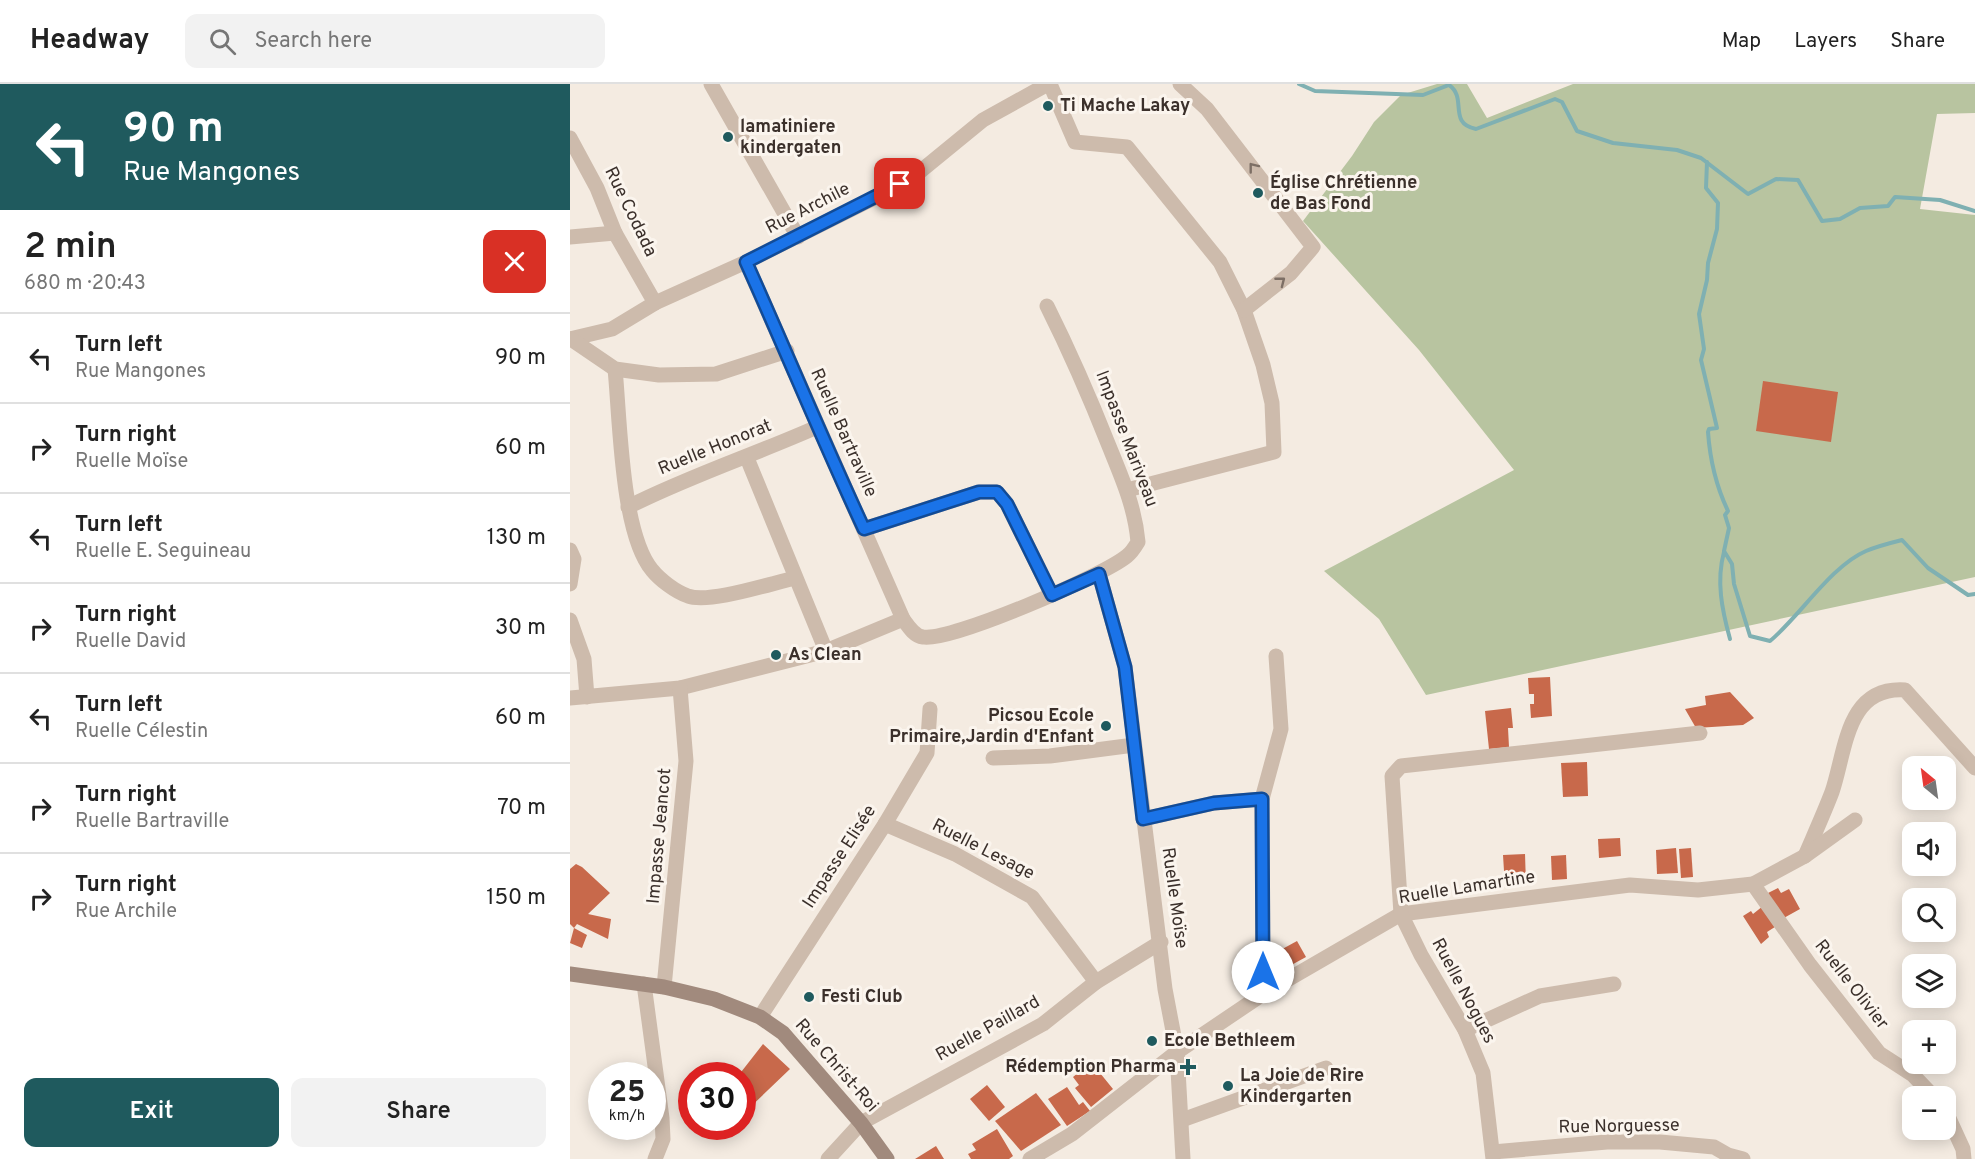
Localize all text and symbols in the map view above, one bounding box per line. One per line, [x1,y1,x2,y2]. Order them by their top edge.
search box [185,14,605,68]
text: Headway [30,23,149,59]
icon: search [206,25,239,58]
text: Search here [254,28,372,55]
text: Map [1722,28,1761,55]
text: Layers [1794,28,1857,55]
text: Share [1890,28,1945,55]
place label: Ti Mache Lakay [1060,95,1190,118]
marker: Ti Mache Lakay [1041,99,1055,113]
text: 90 m [123,104,224,157]
icon: left [24,108,102,186]
place label: lamatiniere kindergaten [740,116,841,160]
marker: lamatiniere kindergaten [721,130,735,144]
text: Rue Mangones [123,156,300,190]
pin [874,158,925,209]
street label: Rue Codada [598,163,662,261]
one-way arrow [1249,163,1260,174]
icon: arrive [883,167,916,200]
place label: Église Chrétienne de Bas Fond [1270,170,1417,216]
street label: Rue Archile [762,178,854,240]
marker: Église Chrétienne de Bas Fond [1251,186,1265,200]
text: 2 min [24,225,117,271]
button: close [483,230,546,293]
text: 680 m · 20:43 [24,271,146,297]
one-way arrow [1274,278,1285,289]
text: Turn left [75,332,163,359]
icon: left [24,342,57,375]
text: 90 m [495,345,546,372]
text: Rue Mangones [75,359,206,385]
street label: Ruelle Bartraville [804,365,882,501]
street label: Impasse Mariveau [1089,367,1163,511]
street label: Ruelle Honorat [655,415,775,481]
text: Turn right [75,422,177,449]
icon: right [24,432,57,465]
text: 60 m [495,435,546,462]
text: Ruelle Moïse [75,449,188,475]
text: Turn left [75,512,163,539]
icon: left [24,522,57,555]
text: 130 m [487,525,546,552]
text: Ruelle E. Seguineau [75,539,251,565]
text: Turn right [75,602,177,629]
icon: right [24,612,57,645]
text: 30 m [495,615,546,642]
text: Ruelle David [75,629,186,655]
place label: As Clean [788,644,862,667]
marker: As Clean [769,648,783,662]
text: Turn left [75,692,163,719]
icon: left [24,702,57,735]
text: 60 m [495,705,546,732]
place label: Picsou Ecole Primaire,Jardin d'Enfant [889,705,1094,749]
text: Ruelle Célestin [75,719,208,745]
marker: Picsou Ecole Primaire,Jardin d'Enfant [1099,719,1113,733]
north arrow [1902,756,1956,810]
map controls [1902,756,1956,1140]
street label: Impasse Jeancot [643,767,677,905]
text: Turn right [75,782,177,809]
icon: right [24,792,57,825]
text: 70 m [497,795,546,822]
street label: Impasse Elisée [798,801,882,913]
text: Ruelle Bartraville [75,809,229,835]
street label: Ruelle Lesage [928,814,1038,886]
button: sound [1902,822,1956,876]
street label: Ruelle Moïse [1156,846,1192,950]
street label: Ruelle Lamartine [1397,866,1537,910]
text: Turn right [75,872,177,899]
icon: right [24,882,57,915]
text: 150 m [486,885,546,912]
button: search [1902,888,1956,942]
text: Rue Archile [75,899,177,925]
street label: Ruelle Nogues [1426,934,1500,1048]
street label: Ruelle Olivier [1809,935,1893,1035]
position arrow [1231,940,1295,1004]
button: layers [1902,954,1956,1008]
place label: Festi Club [821,986,903,1009]
marker: Festi Club [802,990,816,1004]
street label: Ruelle Paillard [932,991,1044,1067]
street label: Rue Christ-Roi [789,1014,883,1118]
button: + [1902,1020,1956,1074]
place label: Ecole Bethleem [1164,1030,1296,1053]
marker: Ecole Bethleem [1145,1034,1159,1048]
place label: Rédemption Pharma [1005,1056,1176,1079]
marker: Rédemption Pharma [1181,1060,1195,1074]
speed limit sign: 30 [678,1062,756,1140]
place label: La Joie de Rire Kindergarten [1240,1065,1364,1109]
text: 25 [609,1075,645,1112]
button: Exit [24,1078,279,1147]
button: Share [291,1078,546,1147]
marker: La Joie de Rire Kindergarten [1221,1079,1235,1093]
button: − [1902,1086,1956,1140]
text: km/h [609,1107,645,1126]
street label: Rue Norguesse [1558,1114,1680,1140]

